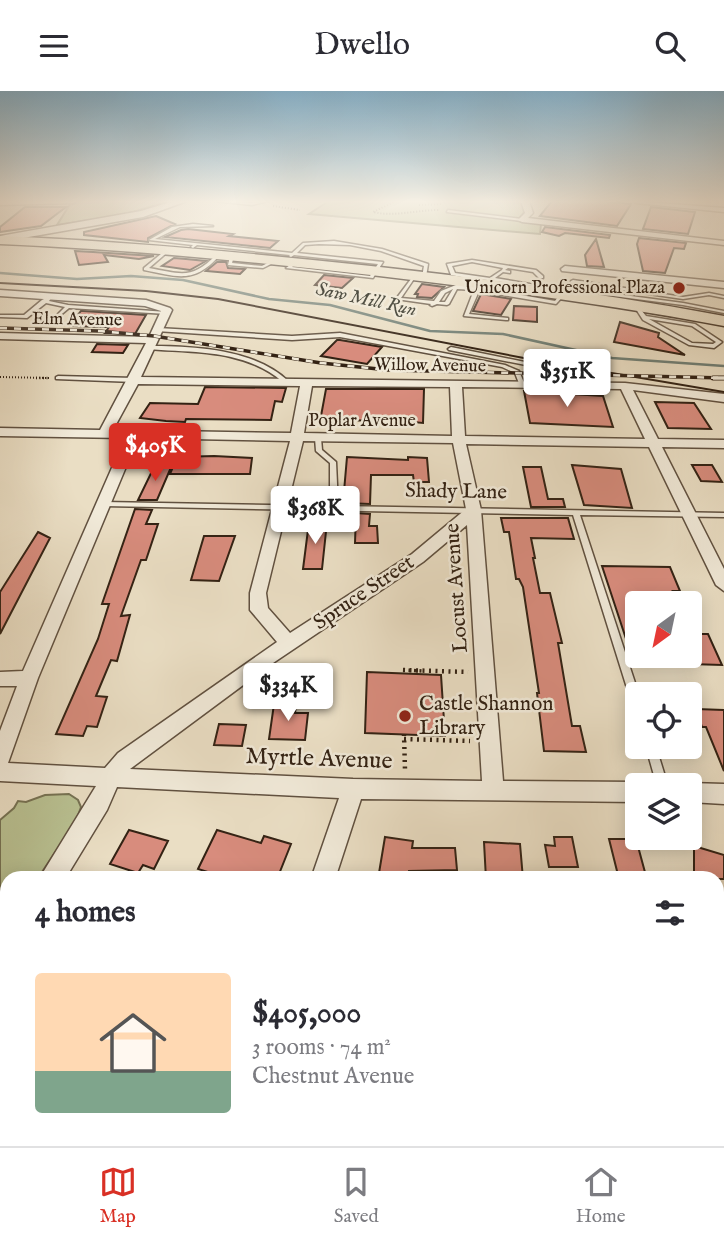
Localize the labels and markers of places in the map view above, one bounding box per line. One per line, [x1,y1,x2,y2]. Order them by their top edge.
place label: Unicorn Professional Plaza [465,277,665,300]
marker: Unicorn Professional Plaza [671,280,687,296]
pin: $351K [518,349,616,409]
pin: $405K [106,423,204,483]
pin: $368K [266,487,364,546]
pin: $334K [239,663,337,723]
place label: Castle Shannon Library [419,691,553,742]
marker: Castle Shannon Library [397,708,413,724]

